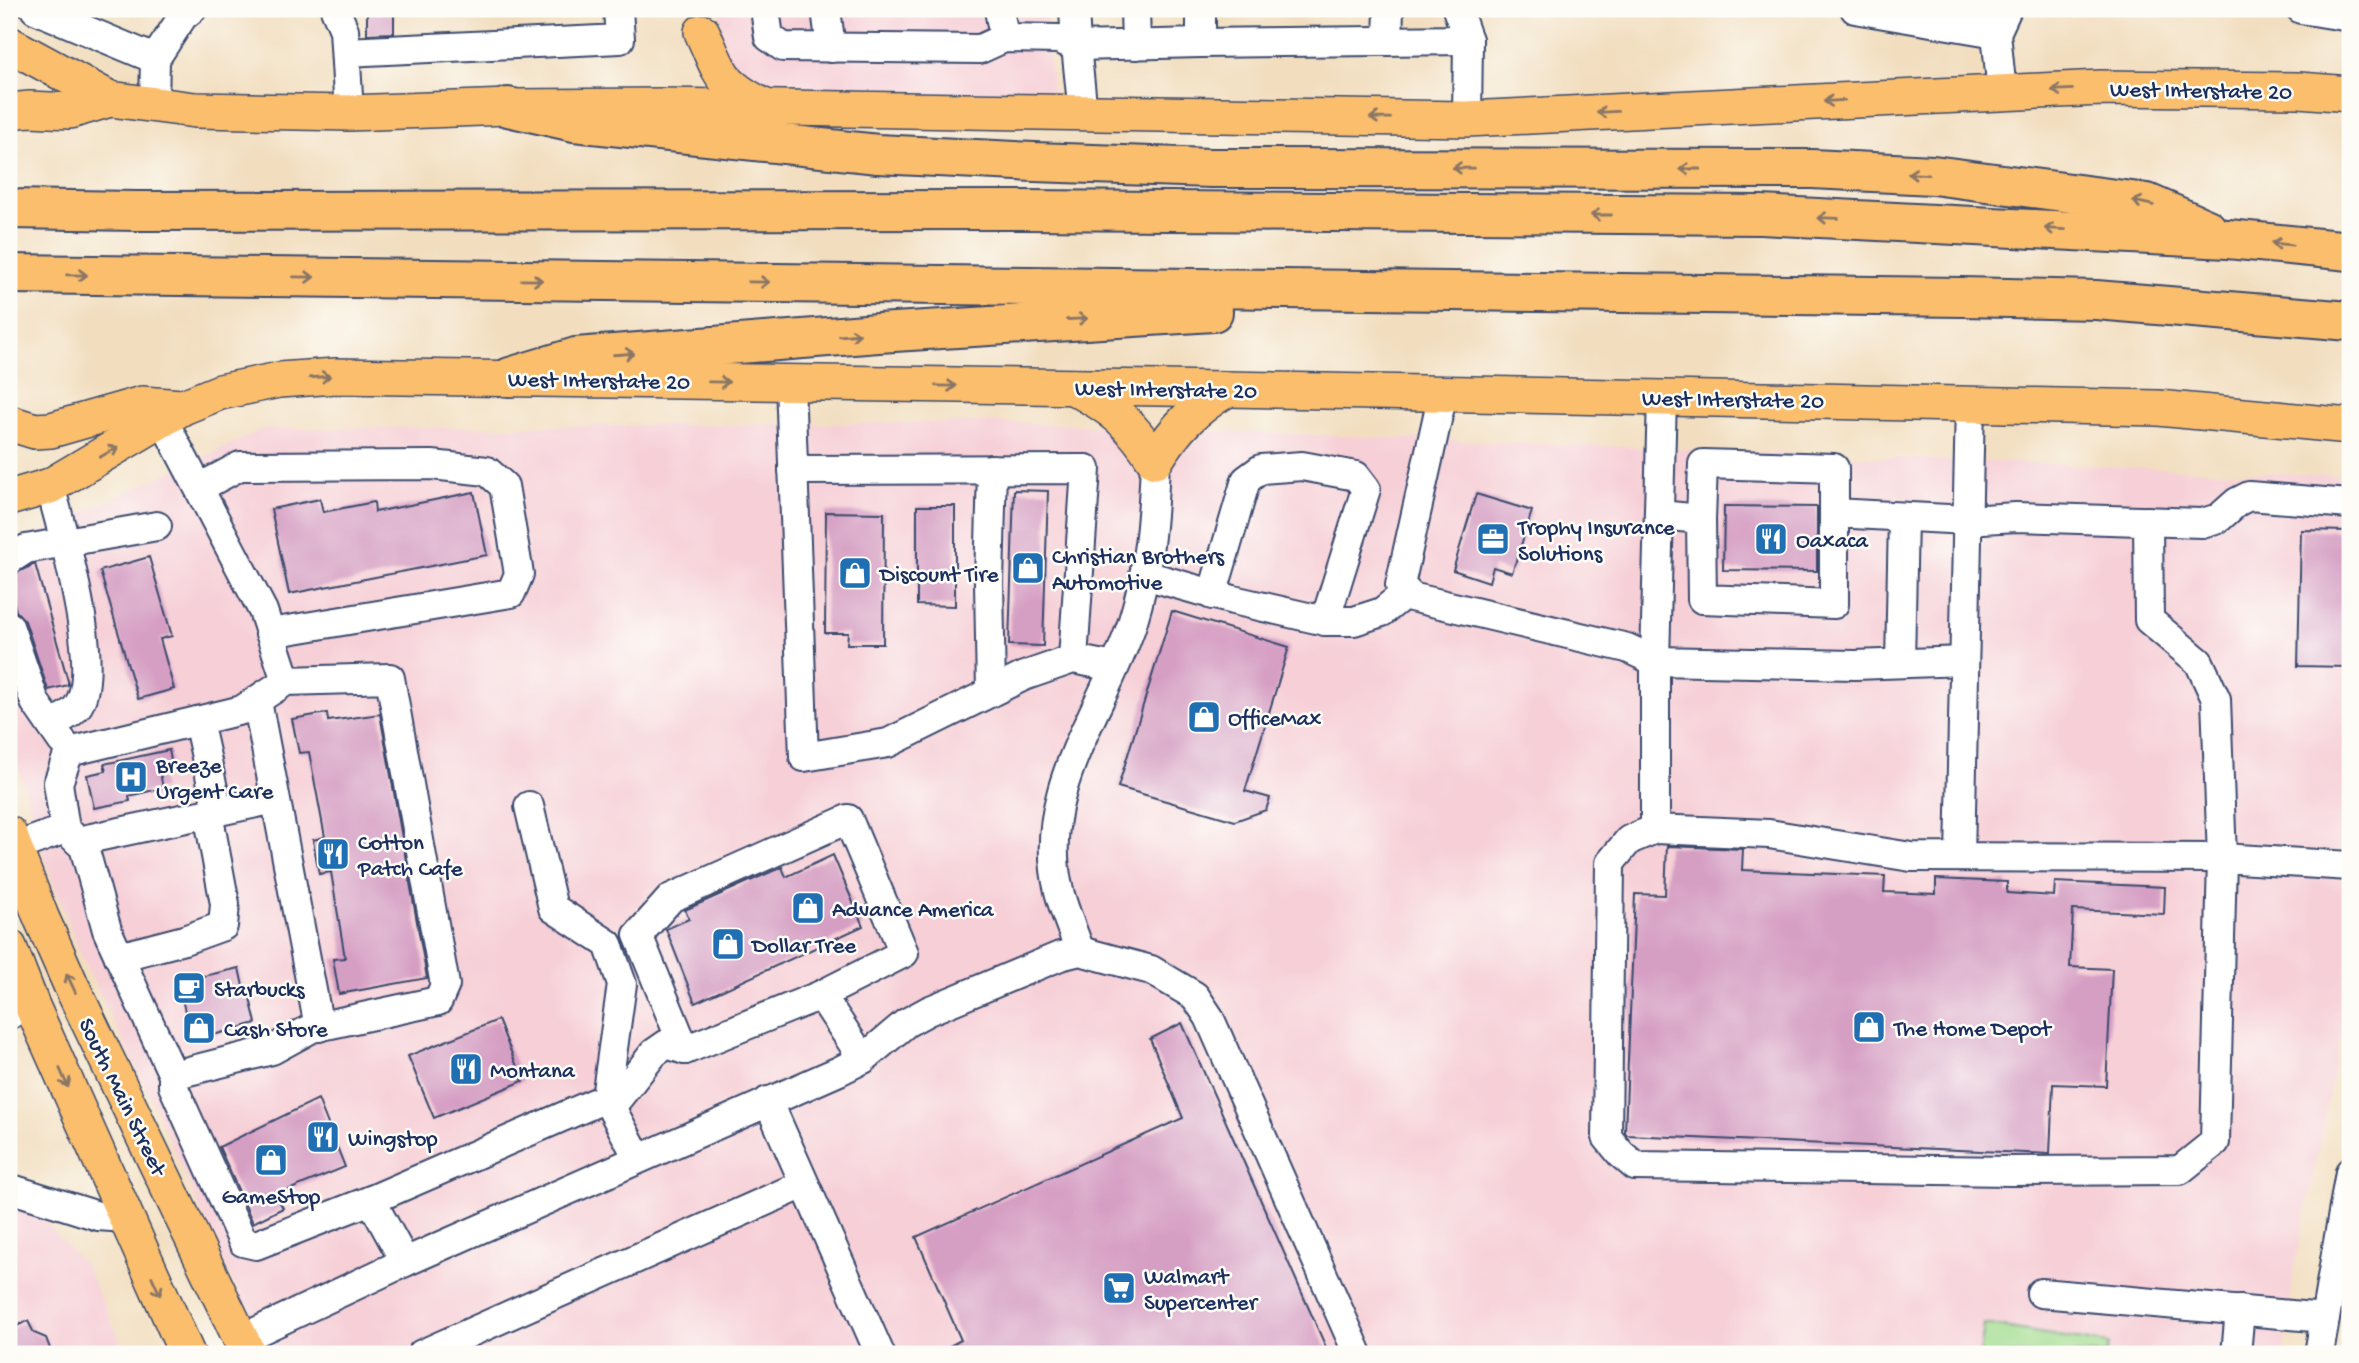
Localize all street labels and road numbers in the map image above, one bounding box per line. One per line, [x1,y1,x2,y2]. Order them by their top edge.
street label: West Interstate 20 [2110,77,2292,108]
street label: West Interstate 20 [508,367,690,398]
street label: West Interstate 20 [1075,376,1257,407]
street label: West Interstate 20 [1642,386,1824,417]
street label: South Main Street [71,1014,171,1182]

